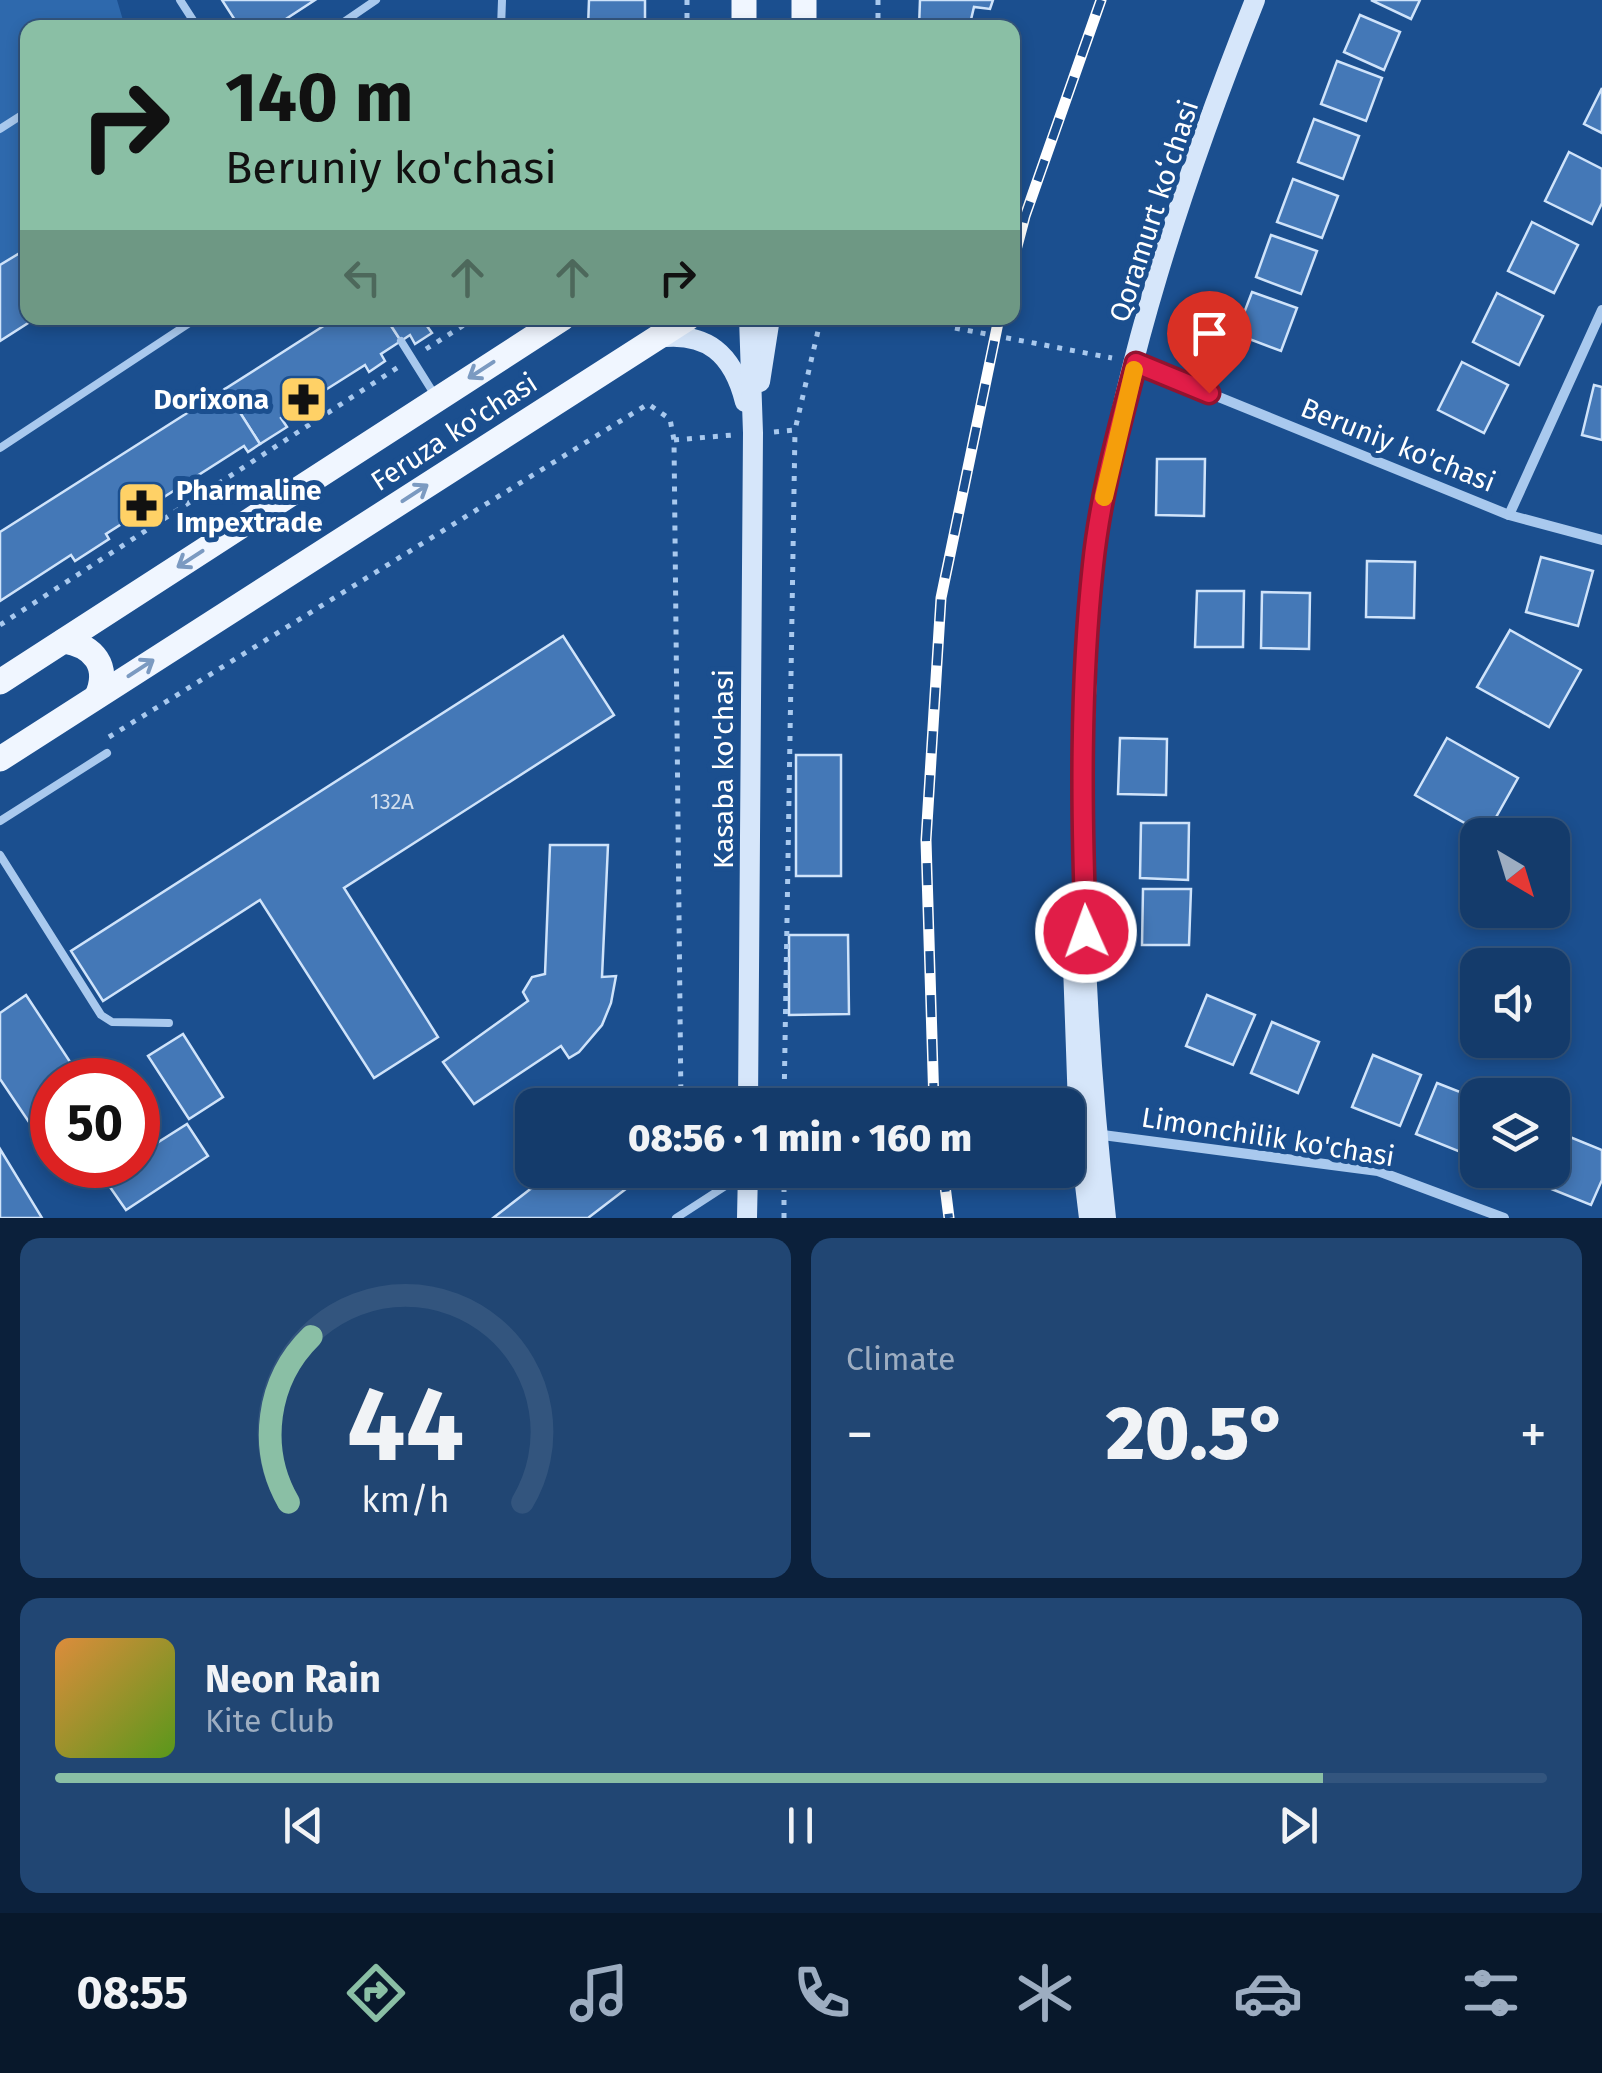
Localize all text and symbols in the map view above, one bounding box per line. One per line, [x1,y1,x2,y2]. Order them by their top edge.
text: 140 m [225,56,414,140]
icon: right [60,60,190,190]
street label: Qoramurt koʻchasi [1103,96,1205,326]
text: Beruniy ko'chasi [225,141,557,195]
icon: left [335,250,390,305]
icon: ahead [440,250,495,305]
icon: ahead [545,250,600,305]
icon: right [650,250,705,305]
pin [1167,291,1252,394]
icon: arrive [1182,306,1237,361]
one-way arrow [468,360,496,381]
street label: Feruza ko'chasi [365,366,543,498]
pharmacy icon: Dorixona [278,373,330,425]
place label: Dorixona [153,383,269,416]
street label: Beruniy ko'chasi [1296,391,1500,499]
place label: Pharmaline Impextrade [176,474,323,539]
pharmacy icon: Pharmaline Impextrade [115,480,167,532]
one-way arrow [400,482,428,503]
one-way arrow [176,549,205,570]
one-way arrow [126,658,155,678]
street label: Kasaba ko'chasi [707,669,740,869]
house number: 132A [370,788,414,815]
north arrow [1460,818,1570,928]
map controls [1460,818,1570,1188]
position arrow [1034,880,1138,984]
button: sound [1460,948,1570,1058]
speed limit sign: 50 [30,1058,160,1188]
button: layers [1460,1078,1570,1188]
street label: Limonchilik ko'chasi [1139,1101,1397,1173]
text: 08:56 · 1 min · 160 m [628,1115,972,1161]
text: Climate [846,1340,955,1378]
text: 44 [347,1363,464,1488]
text: 20.5° [1106,1389,1287,1479]
text: − [846,1402,874,1468]
text: + [1520,1402,1547,1468]
text: km/h [361,1479,450,1521]
text: Neon Rain [205,1656,381,1702]
text: Kite Club [205,1702,334,1740]
icon: previous [276,1798,331,1853]
icon: pause [773,1798,828,1853]
icon: next [1271,1798,1326,1853]
icon: directions [341,1958,411,2028]
icon: music [564,1958,634,2028]
icon: phone [787,1958,857,2028]
icon: climate [1010,1958,1080,2028]
icon: car [1233,1958,1303,2028]
icon: filters [1456,1958,1526,2028]
text: 08:55 [76,1966,188,2020]

